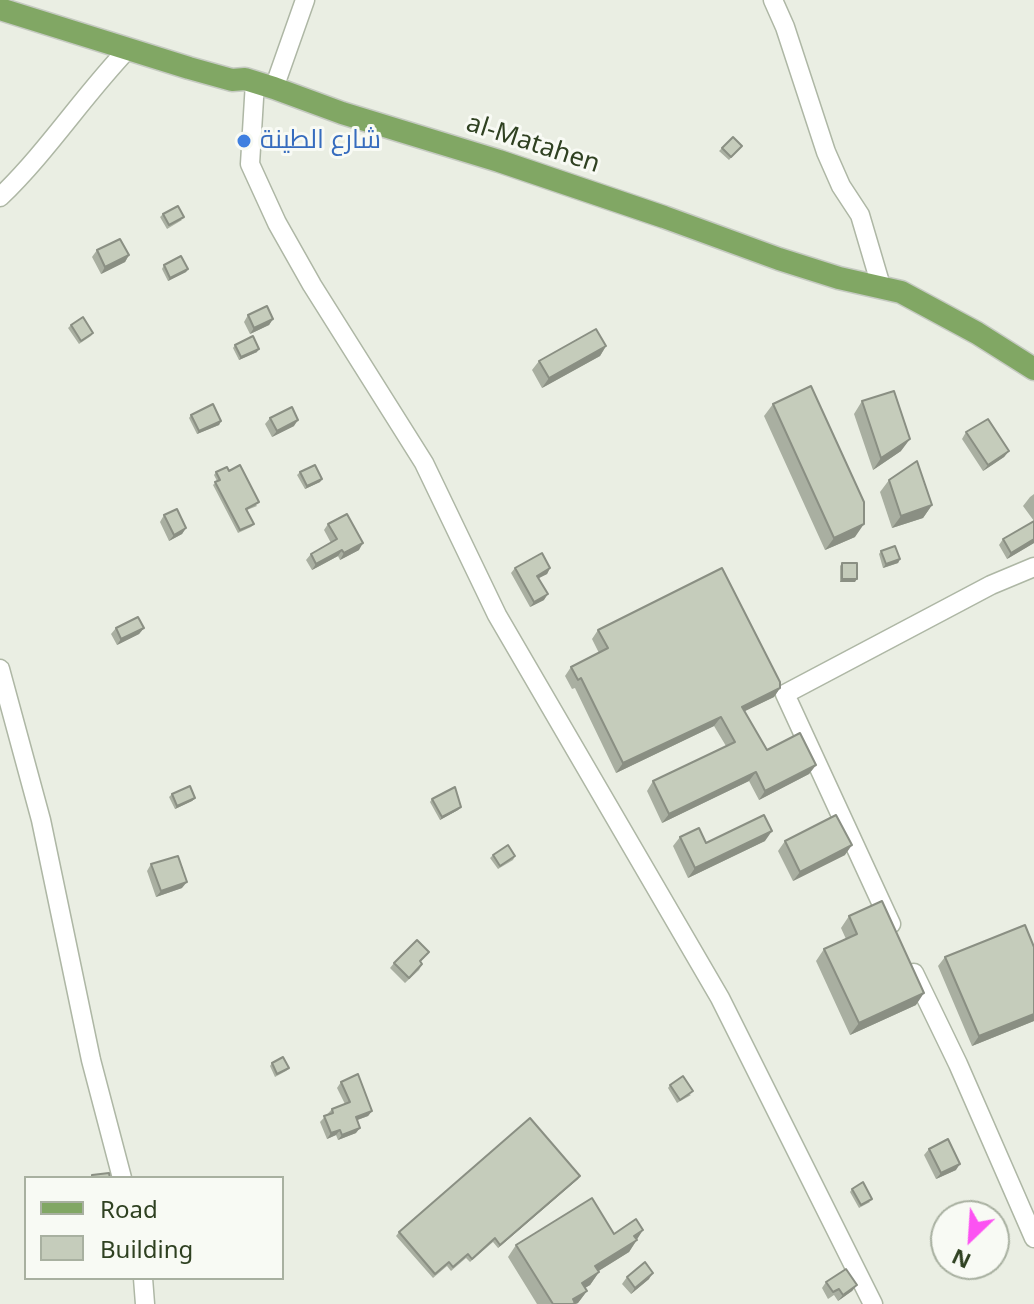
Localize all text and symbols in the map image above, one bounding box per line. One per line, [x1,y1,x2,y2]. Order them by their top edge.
street label: al-Matahen [462,108,604,180]
place label: شارع الطينة [260,125,381,157]
marker: شارع الطينة [235,132,253,150]
legend [24,1176,284,1280]
text: Road [100,1192,158,1225]
north arrow [930,1200,1010,1280]
text: Building [100,1232,193,1265]
text: N [946,1243,975,1277]

